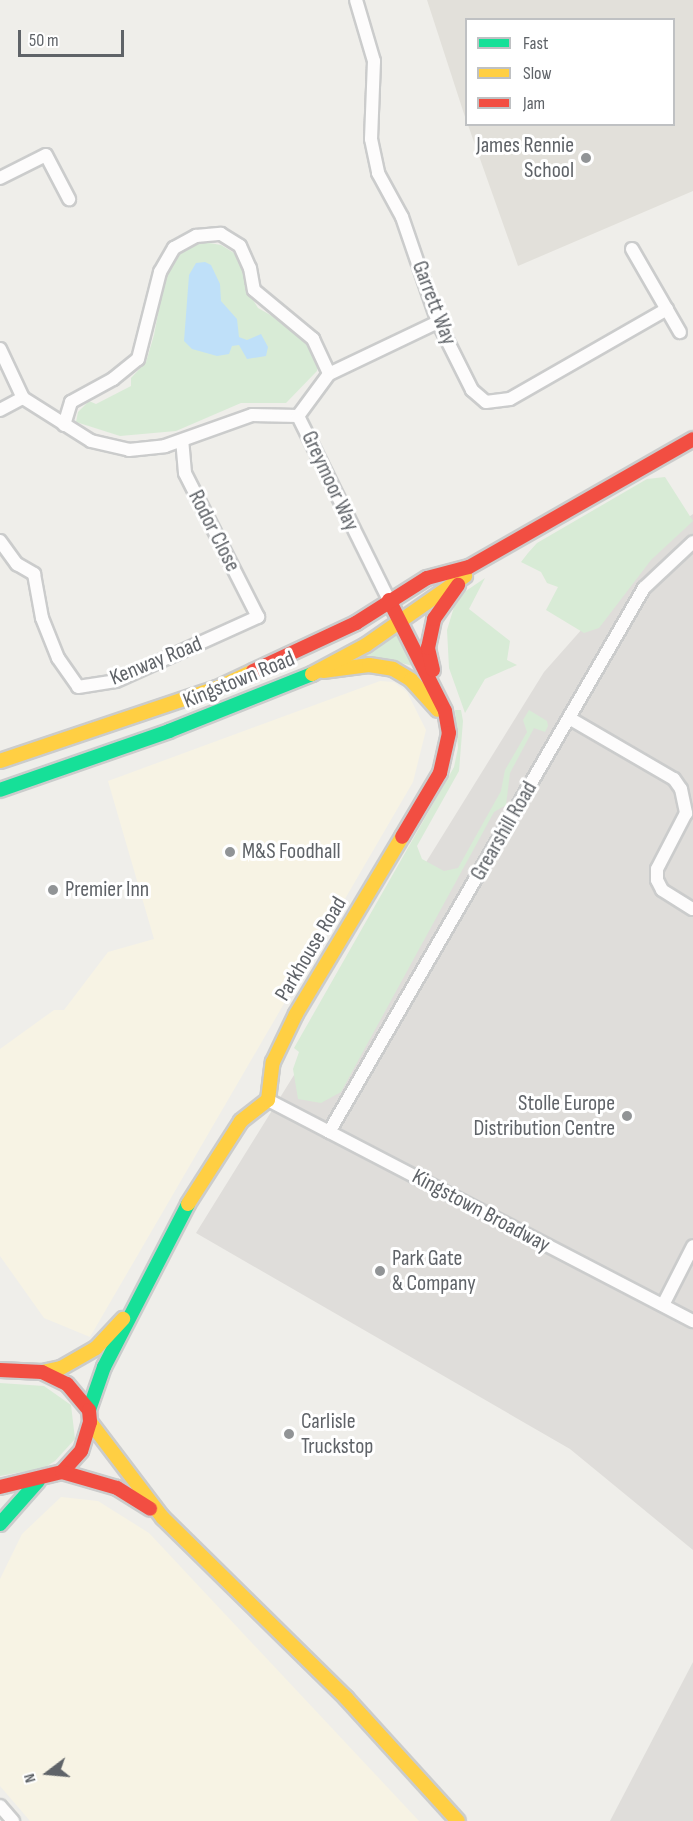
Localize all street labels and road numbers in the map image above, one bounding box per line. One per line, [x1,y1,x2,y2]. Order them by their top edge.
street label: Garrett Way [406,257,462,349]
street label: Greymoor Way [295,427,365,535]
street label: Rodor Close [182,486,246,576]
street label: Kenway Road [106,631,206,691]
street label: Kingstown Road [180,646,298,714]
street label: Grearshill Road [465,777,543,885]
street label: Parkhouse Road [270,892,352,1006]
street label: Kingstown Broadway [408,1164,554,1258]

